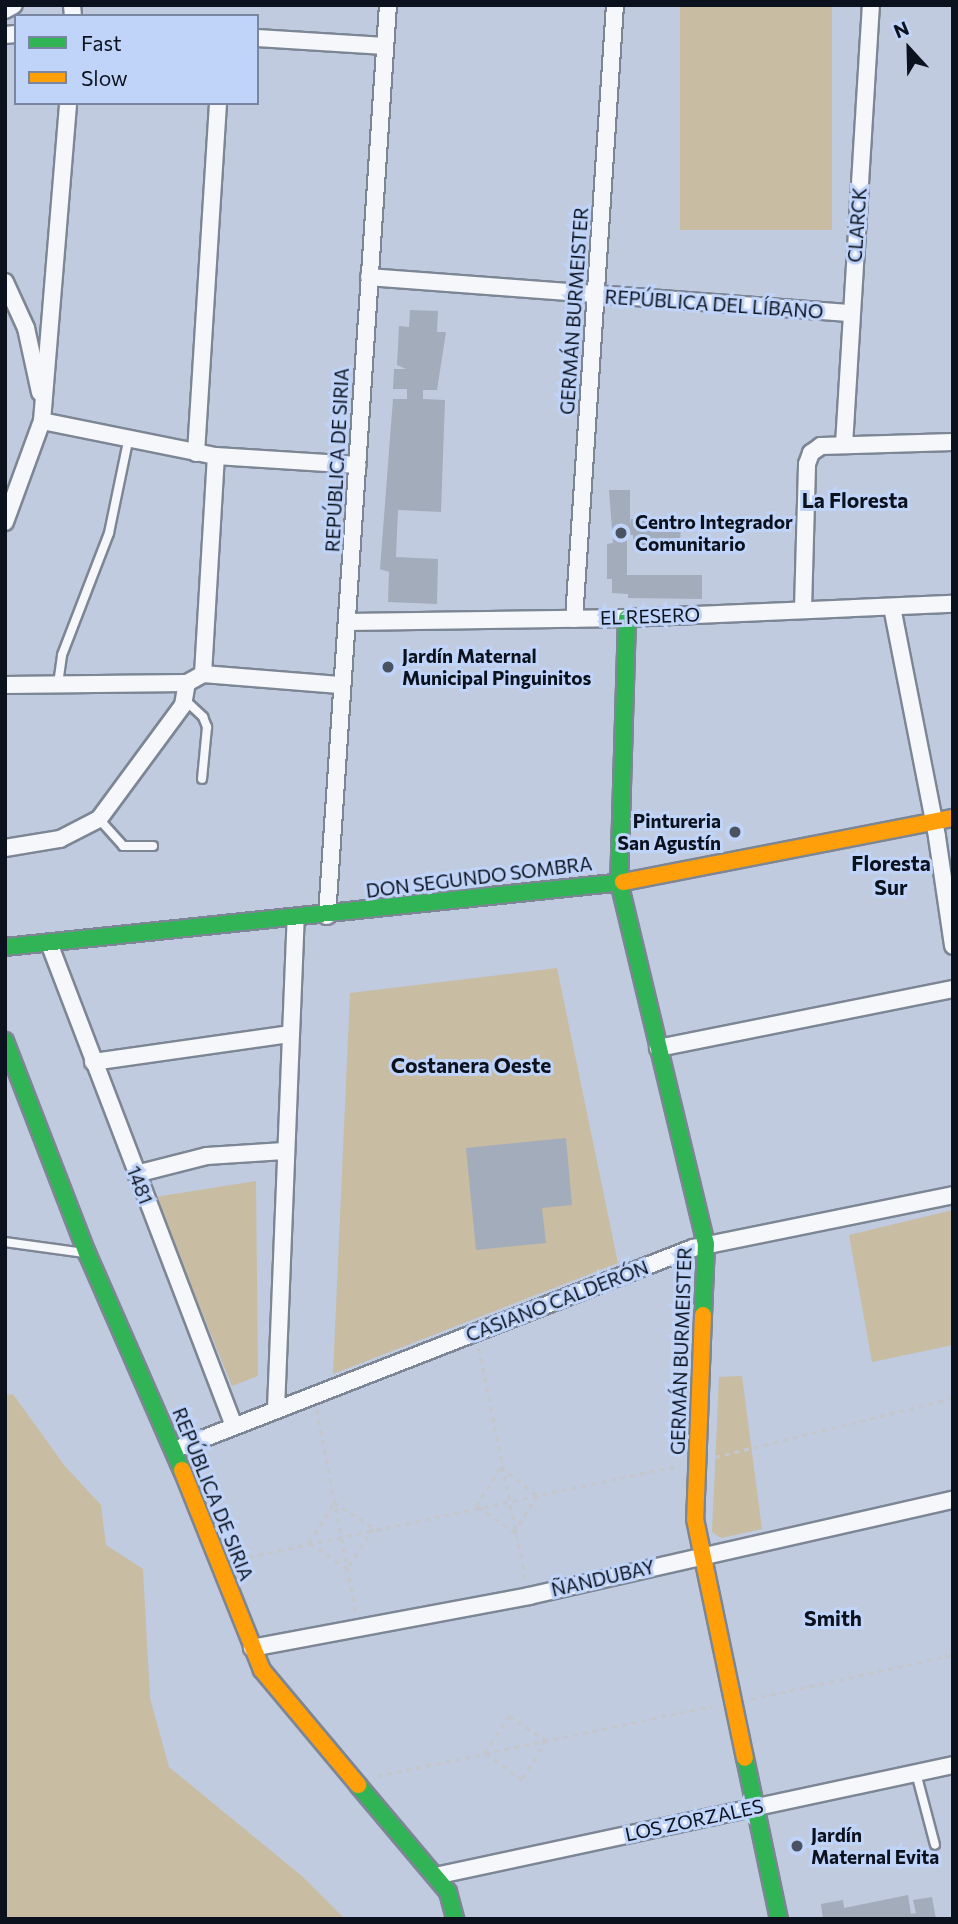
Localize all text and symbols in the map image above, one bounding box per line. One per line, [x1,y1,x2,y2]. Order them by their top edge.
legend [14,14,259,105]
north arrow [874,14,944,84]
text: N [890,16,912,42]
text: Fast [81,30,122,55]
text: Slow [81,65,128,90]
street label: CLARCK [843,187,871,263]
street label: GERMÁN BURMEISTER [555,206,593,416]
street label: REPÚBLICA DEL LÍBANO [604,285,824,323]
street label: REPÚBLICA DE SIRIA [321,367,353,553]
district label: La Floresta [802,487,908,513]
place label: Centro Integrador Comunitario [635,511,793,555]
marker: Centro Integrador Comunitario [613,525,629,541]
street label: EL RESERO [600,603,700,629]
place label: Jardín Maternal Municipal Pinguinitos [402,645,591,689]
marker: Jardín Maternal Municipal Pinguinitos [380,659,396,675]
place label: Pintureria San Agustín [617,810,721,854]
marker: Pintureria San Agustín [727,824,743,840]
district label: Floresta Sur [851,850,931,900]
street label: DON SEGUNDO SOMBRA [365,852,593,902]
district label: Costanera Oeste [391,1052,551,1078]
street label: 1481 [122,1163,158,1207]
street label: GERMÁN BURMEISTER [666,1247,696,1455]
street label: CASIANO CALDERÓN [462,1256,652,1346]
street label: REPÚBLICA DE SIRIA [168,1404,258,1584]
street label: ÑANDUBAY [549,1555,657,1601]
district label: Smith [804,1605,862,1631]
street label: LOS ZORZALES [623,1794,765,1846]
place label: Jardín Maternal Evita [811,1824,939,1868]
marker: Jardín Maternal Evita [789,1838,805,1854]

